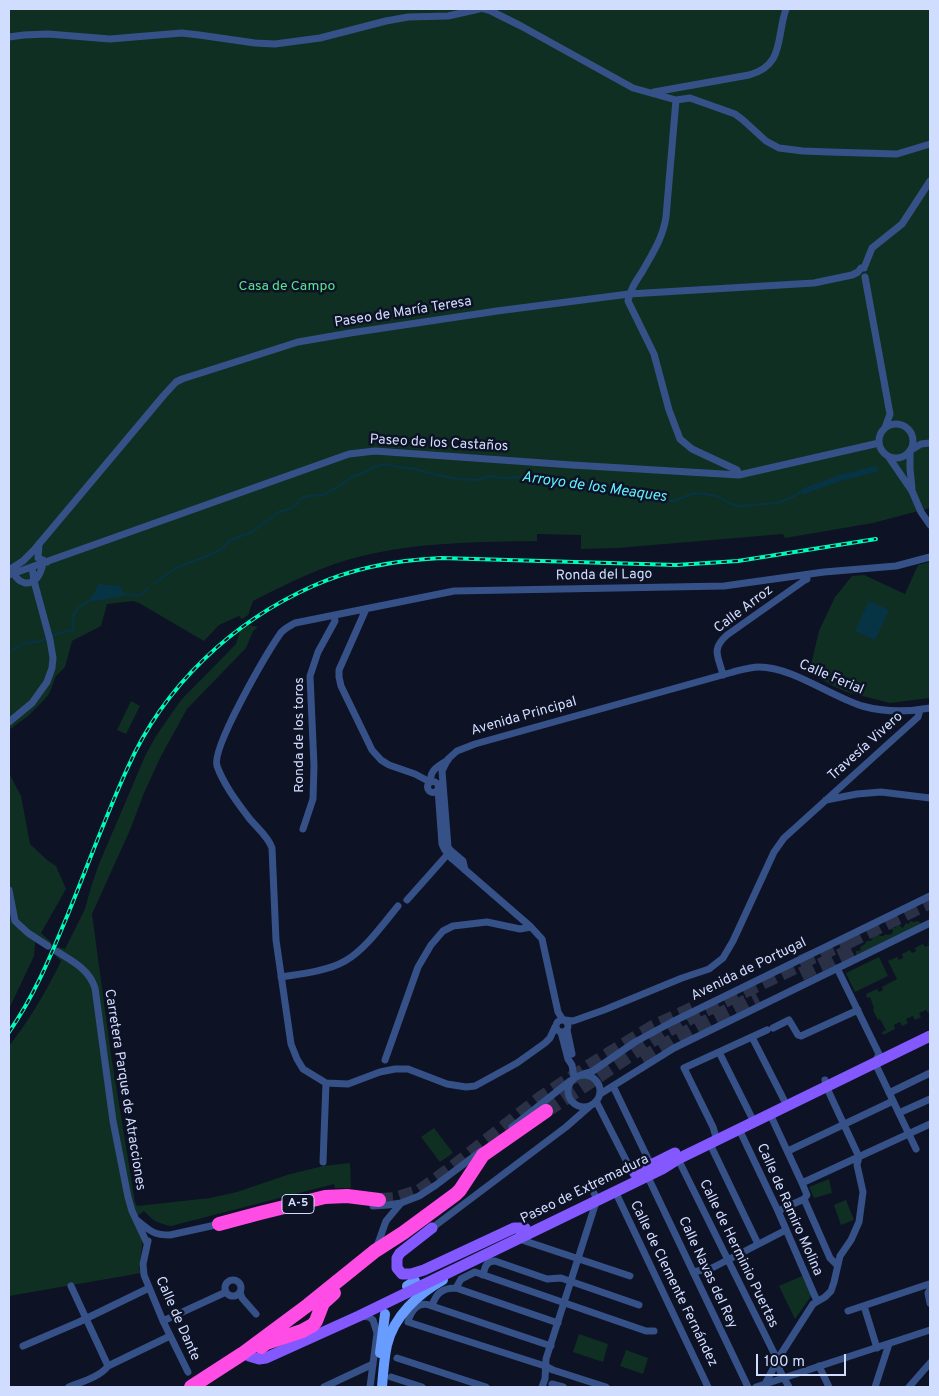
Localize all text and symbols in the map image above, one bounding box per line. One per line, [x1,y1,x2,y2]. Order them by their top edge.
park label: Casa de Campo [239,279,335,295]
street label: Paseo de María Teresa [333,294,473,332]
street label: Paseo de los Castaños [369,432,509,456]
water label: Arroyo de los Meaques [520,469,668,507]
street label: Ronda del Lago [556,567,652,585]
street label: Calle Arroz [711,582,777,638]
street label: Calle Ferial [796,657,866,699]
street label: Ronda de los toros [292,677,308,793]
street label: Avenida Principal [469,694,579,740]
street label: Travesía Vivero [825,709,907,785]
street label: Avenida de Portugal [689,935,809,1005]
street label: Carretera Parque de Atracciones [100,988,148,1192]
street label: Calle de Ramiro Molina [752,1141,826,1279]
street label: Paseo de Extremadura [518,1152,652,1228]
street label: Calle de Herminio Puertas [695,1177,781,1331]
road number: A-5 [282,1194,314,1214]
street label: Calle de Clemente Fernández [625,1198,721,1370]
street label: Calle Navas del Rey [674,1214,740,1332]
street label: Calle de Dante [151,1274,203,1364]
scale bar [759,1344,849,1376]
text: 100 m [764,1353,805,1372]

